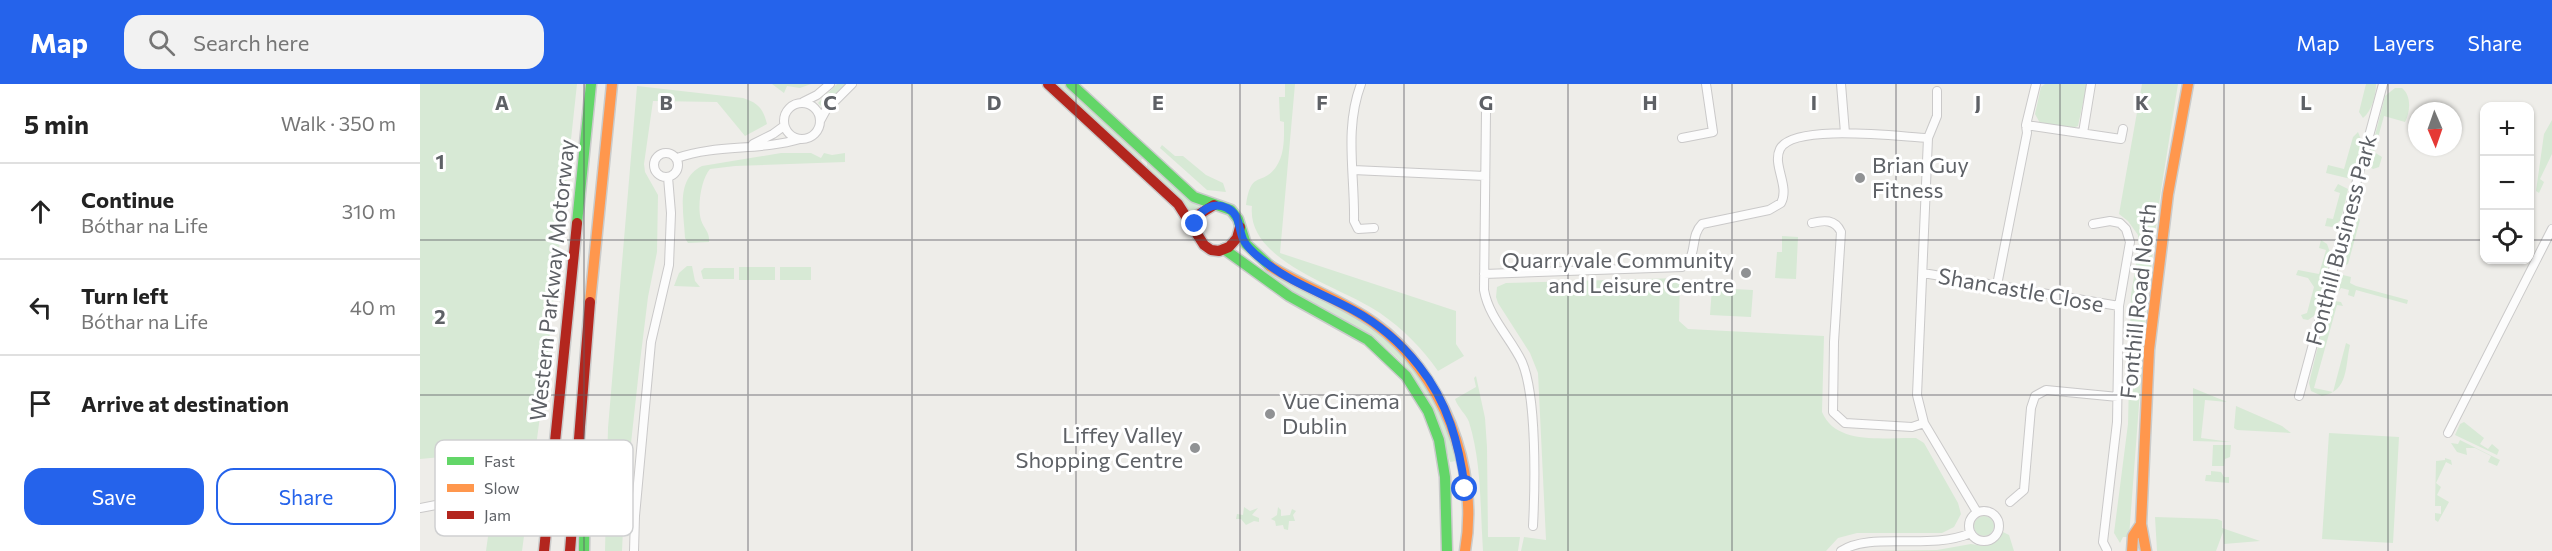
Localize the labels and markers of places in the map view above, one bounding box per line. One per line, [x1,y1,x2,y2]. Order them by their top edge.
place label: Brian Guy Fitness [1872,151,1969,203]
marker: Brian Guy Fitness [1853,171,1867,185]
place label: Quarryvale Community and Leisure Centre [1502,246,1734,298]
marker: Quarryvale Community and Leisure Centre [1739,266,1753,280]
place label: Vue Cinema Dublin [1282,387,1400,439]
marker: Vue Cinema Dublin [1263,407,1277,421]
place label: Liffey Valley Shopping Centre [1016,421,1183,473]
marker: Liffey Valley Shopping Centre [1188,441,1202,455]

